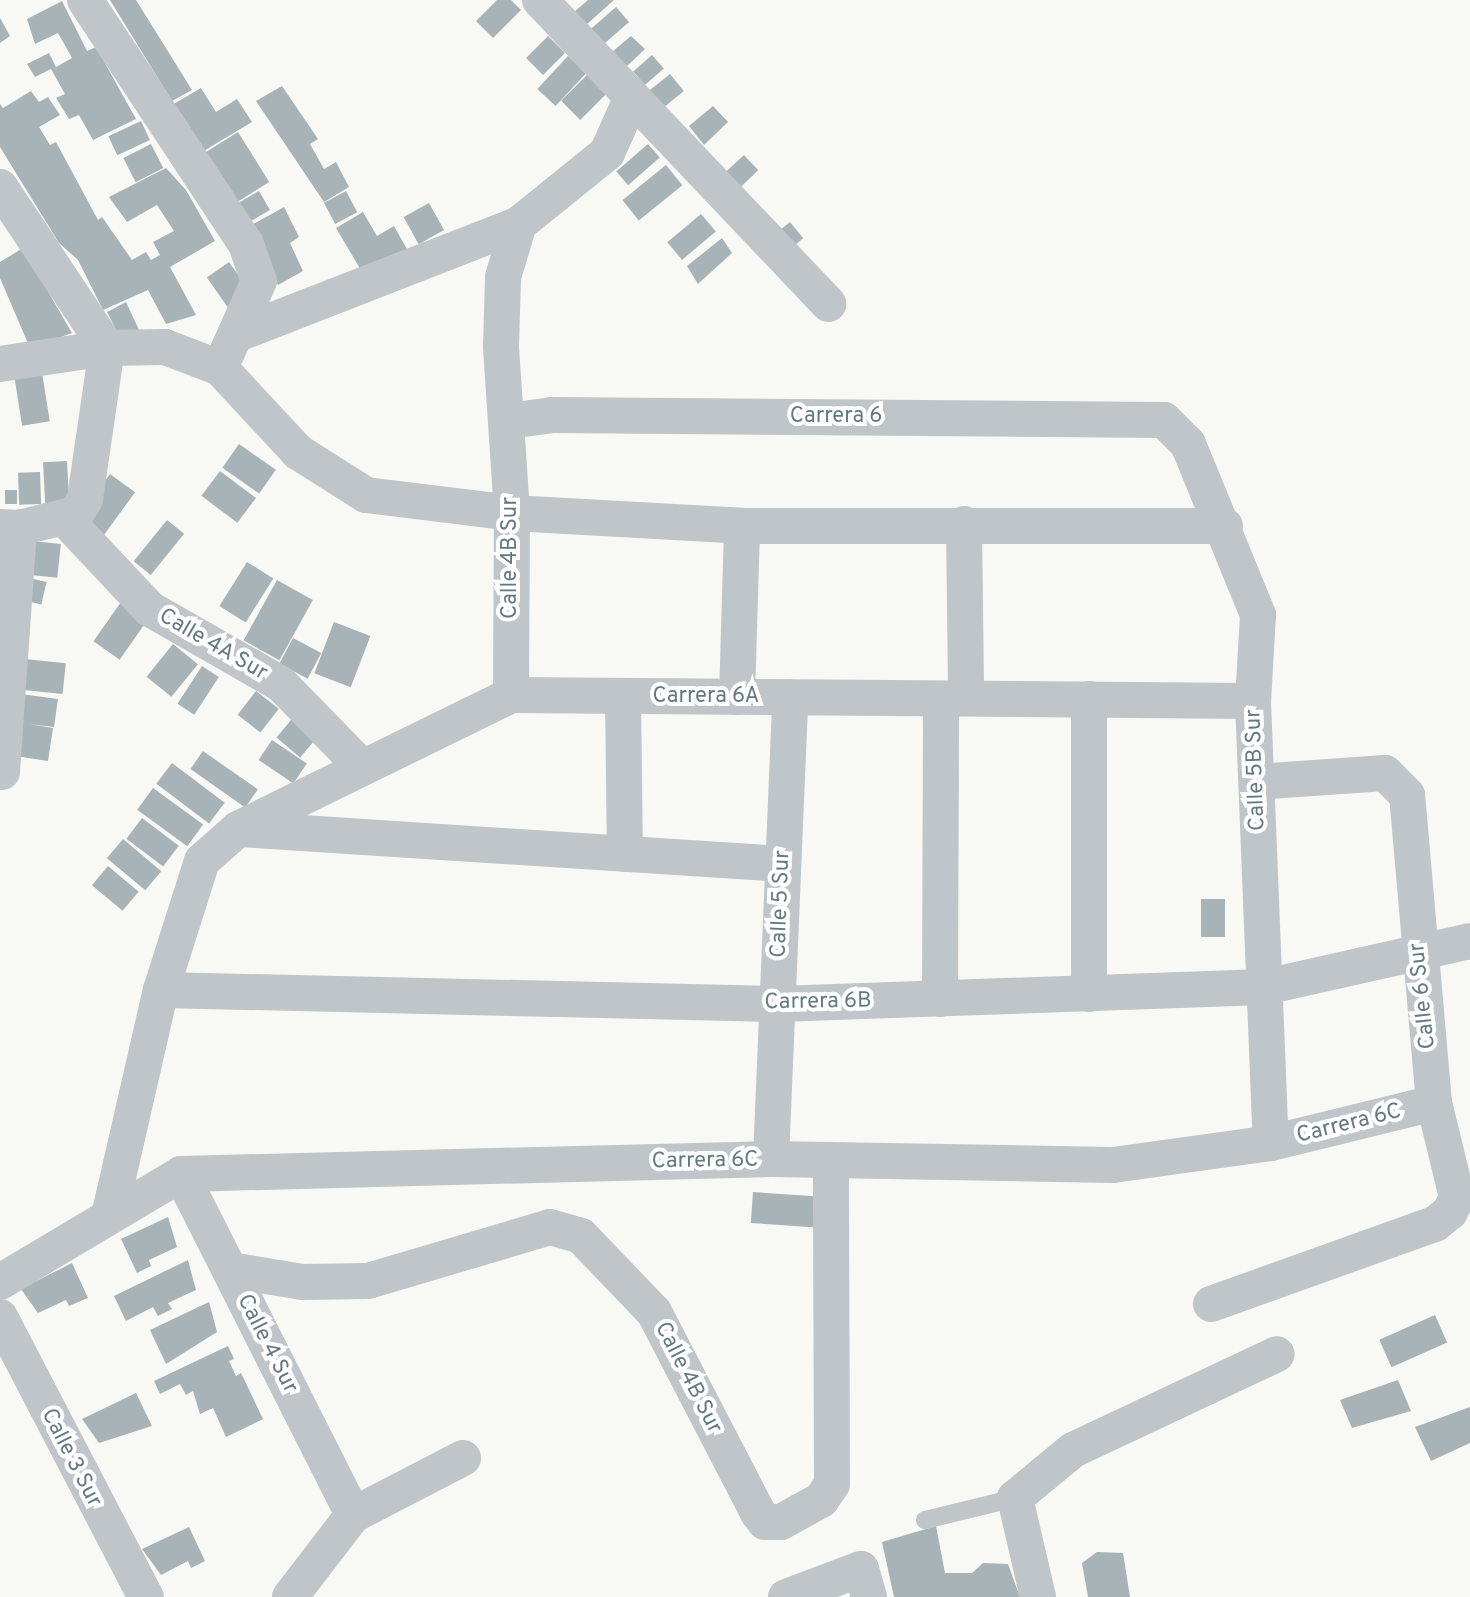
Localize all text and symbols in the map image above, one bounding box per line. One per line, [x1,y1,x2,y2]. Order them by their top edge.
street label: Carrera 6 [790,404,882,430]
street label: Calle 4B Sur [498,497,524,619]
street label: Calle 4A Sur [154,603,272,687]
street label: Carrera 6A [652,684,760,710]
street label: Calle 5B Sur [1241,709,1271,831]
street label: Calle 5 Sur [766,850,796,958]
street label: Calle 6 Sur [1404,941,1442,1051]
street label: Carrera 6B [764,988,872,1016]
street label: Carrera 6C [1294,1098,1404,1150]
street label: Carrera 6C [651,1147,759,1175]
street label: Calle 4 Sur [231,1290,303,1398]
street label: Calle 4B Sur [649,1318,727,1438]
street label: Calle 3 Sur [35,1404,107,1512]

